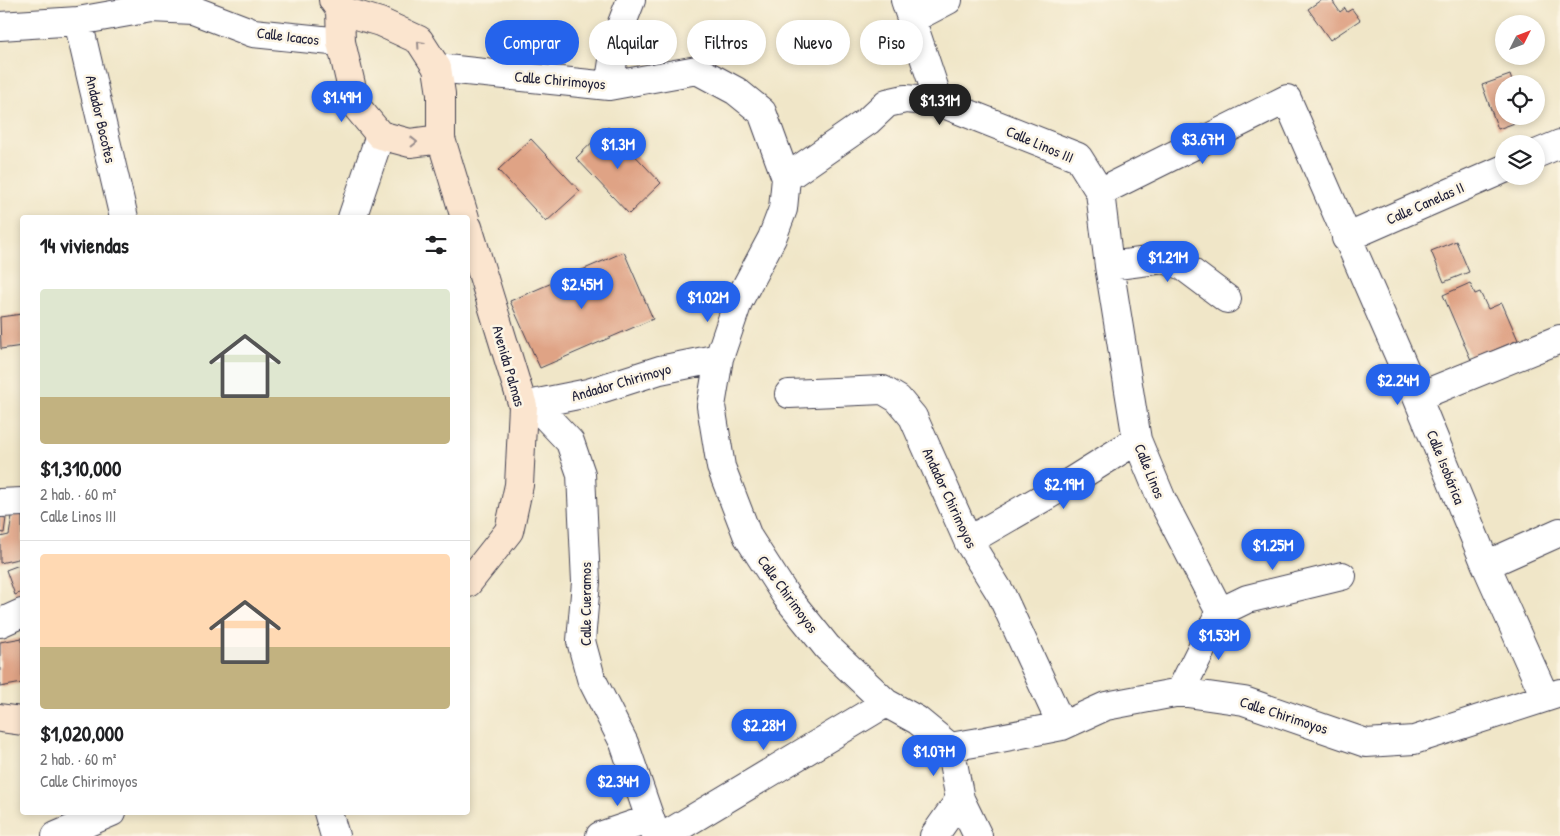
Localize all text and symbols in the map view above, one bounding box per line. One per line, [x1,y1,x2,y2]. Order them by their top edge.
north arrow [1495,15,1545,65]
map controls [1495,15,1545,185]
chip: Comprar [485,20,579,65]
chip: Alquilar [589,20,677,65]
chip: Filtros [687,20,766,65]
chip: Nuevo [776,20,850,65]
chip: Piso [860,20,923,65]
street label: Calle Icacos [256,22,321,50]
one-way arrow [417,41,426,50]
street label: Calle Chirimoyos [514,66,607,94]
street label: Andador Bocotes [81,73,121,165]
button: locate [1495,75,1545,125]
pin: $1.49M [301,80,383,123]
pin: $1.31M [899,84,981,126]
text: $1.49M [323,86,361,108]
text: $1.31M [920,89,960,111]
street label: Calle Linos III [1003,120,1077,168]
pin: $3.67M [1162,122,1244,165]
pin: $1.3M [583,128,653,170]
text: $3.67M [1182,128,1224,150]
text: $1.3M [601,133,635,155]
button: layers [1495,135,1545,185]
one-way arrow [411,136,419,147]
street label: Calle Canelas II [1383,177,1467,229]
text: 14 viviendas [40,231,129,260]
icon: filters [422,231,450,259]
pin: $1.21M [1127,240,1209,283]
text: $1.21M [1148,246,1188,268]
pin: $2.45M [541,268,623,310]
text: $2.45M [561,273,603,295]
pin: $1.02M [667,280,749,323]
text: $1.02M [687,286,729,308]
icon: home [200,321,290,411]
street label: Avenida Palmas [487,323,531,409]
street label: Andador Chirimoyo [569,358,673,406]
pin: $2.24M [1357,364,1439,406]
text: $2.24M [1377,369,1419,391]
street label: Calle Isobárica [1422,427,1470,507]
street label: Calle Linos [1129,440,1171,502]
street label: Andador Chirimoyos [918,444,983,552]
text: $1,310,000 [40,454,121,483]
pin: $2.19M [1023,468,1105,510]
text: $2.19M [1044,473,1084,495]
text: 2 hab. · 60 m² [40,483,117,505]
text: Calle Linos III [40,505,116,527]
pin: $1.25M [1232,528,1314,571]
text: $1.25M [1252,534,1294,556]
street label: Calle Chirimoyos [753,551,823,637]
street label: Calle Cueramos [575,562,596,646]
icon: home [200,587,290,677]
pin: $1.53M [1178,618,1260,661]
text: $1.53M [1199,624,1239,646]
street label: Calle Chirimoyos [1237,691,1331,739]
pin: $2.28M [723,708,805,751]
text: $2.28M [743,714,785,736]
text: $1,020,000 [40,719,124,748]
pin: $1.07M [893,734,975,777]
text: $1.07M [913,740,955,762]
text: 2 hab. · 60 m² [40,748,117,770]
pin: $2.34M [577,764,659,807]
text: Calle Chirimoyos [40,770,138,792]
text: $2.34M [597,770,639,792]

